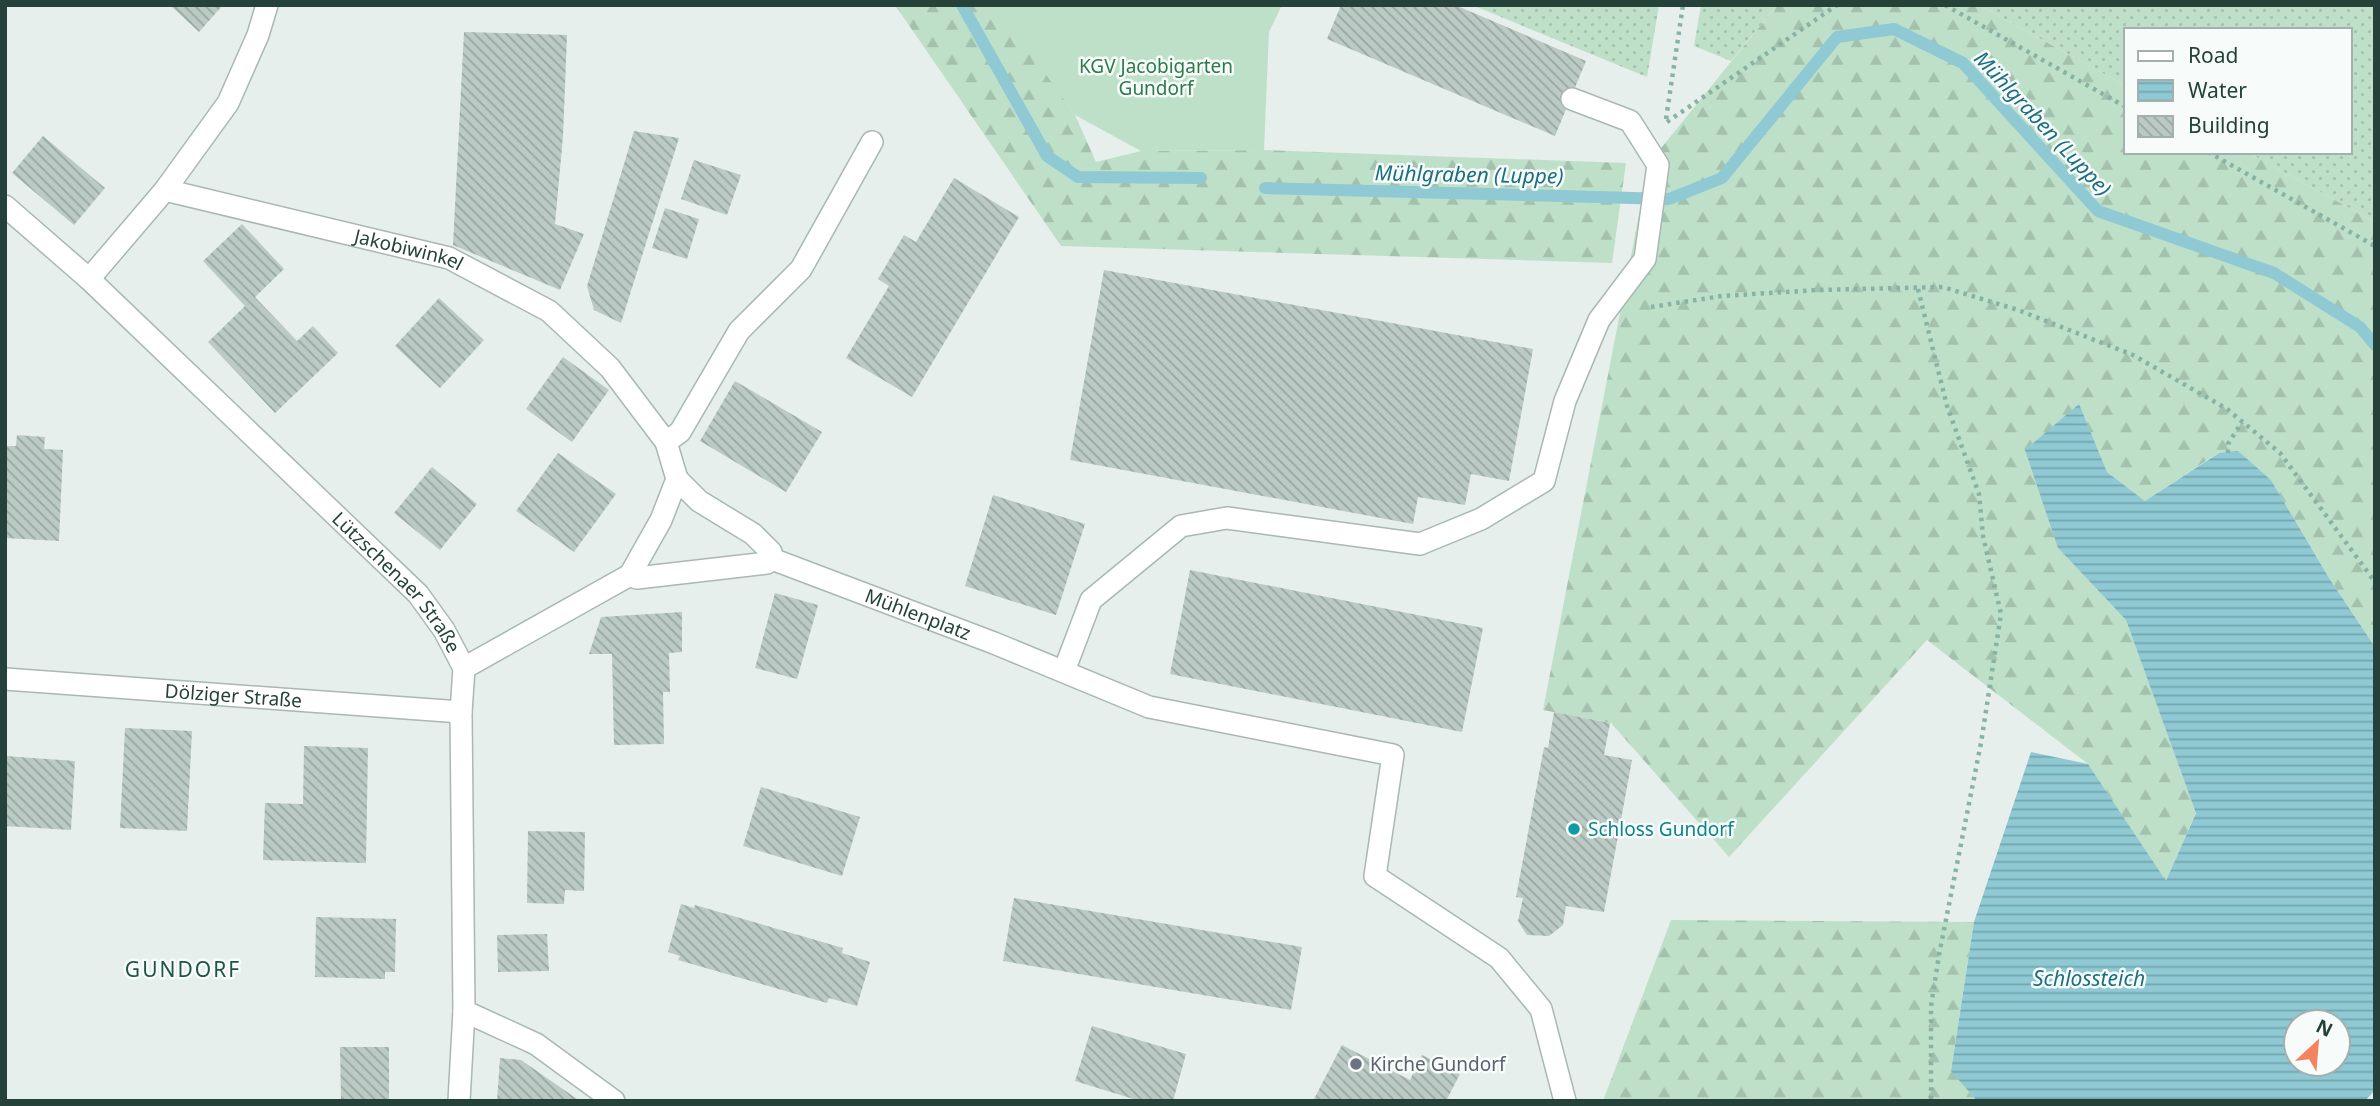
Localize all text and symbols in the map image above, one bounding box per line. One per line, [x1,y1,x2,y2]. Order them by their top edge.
legend [2124,28,2352,154]
text: Road [2188,41,2238,69]
water label: Mühlgraben (Luppe) [1968,44,2118,202]
park label: KGV Jacobigarten Gundorf [1079,53,1233,101]
text: Water [2188,76,2247,104]
text: Building [2188,111,2270,139]
water label: Mühlgraben (Luppe) [1374,158,1564,190]
street label: Jakobiwinkel [350,222,468,276]
street label: Lützschenaer Straße [327,506,467,657]
street label: Mühlenplatz [861,582,975,646]
street label: Dölziger Straße [164,678,303,713]
place label: Schloss Gundorf [1588,816,1735,842]
marker: Schloss Gundorf [1566,821,1582,837]
district label: GUNDORF [125,955,241,983]
water label: Schlossteich [2033,964,2145,992]
north arrow [2282,1008,2352,1078]
text: N [2312,1013,2337,1043]
place label: Kirche Gundorf [1370,1051,1507,1077]
marker: Kirche Gundorf [1348,1056,1364,1072]

